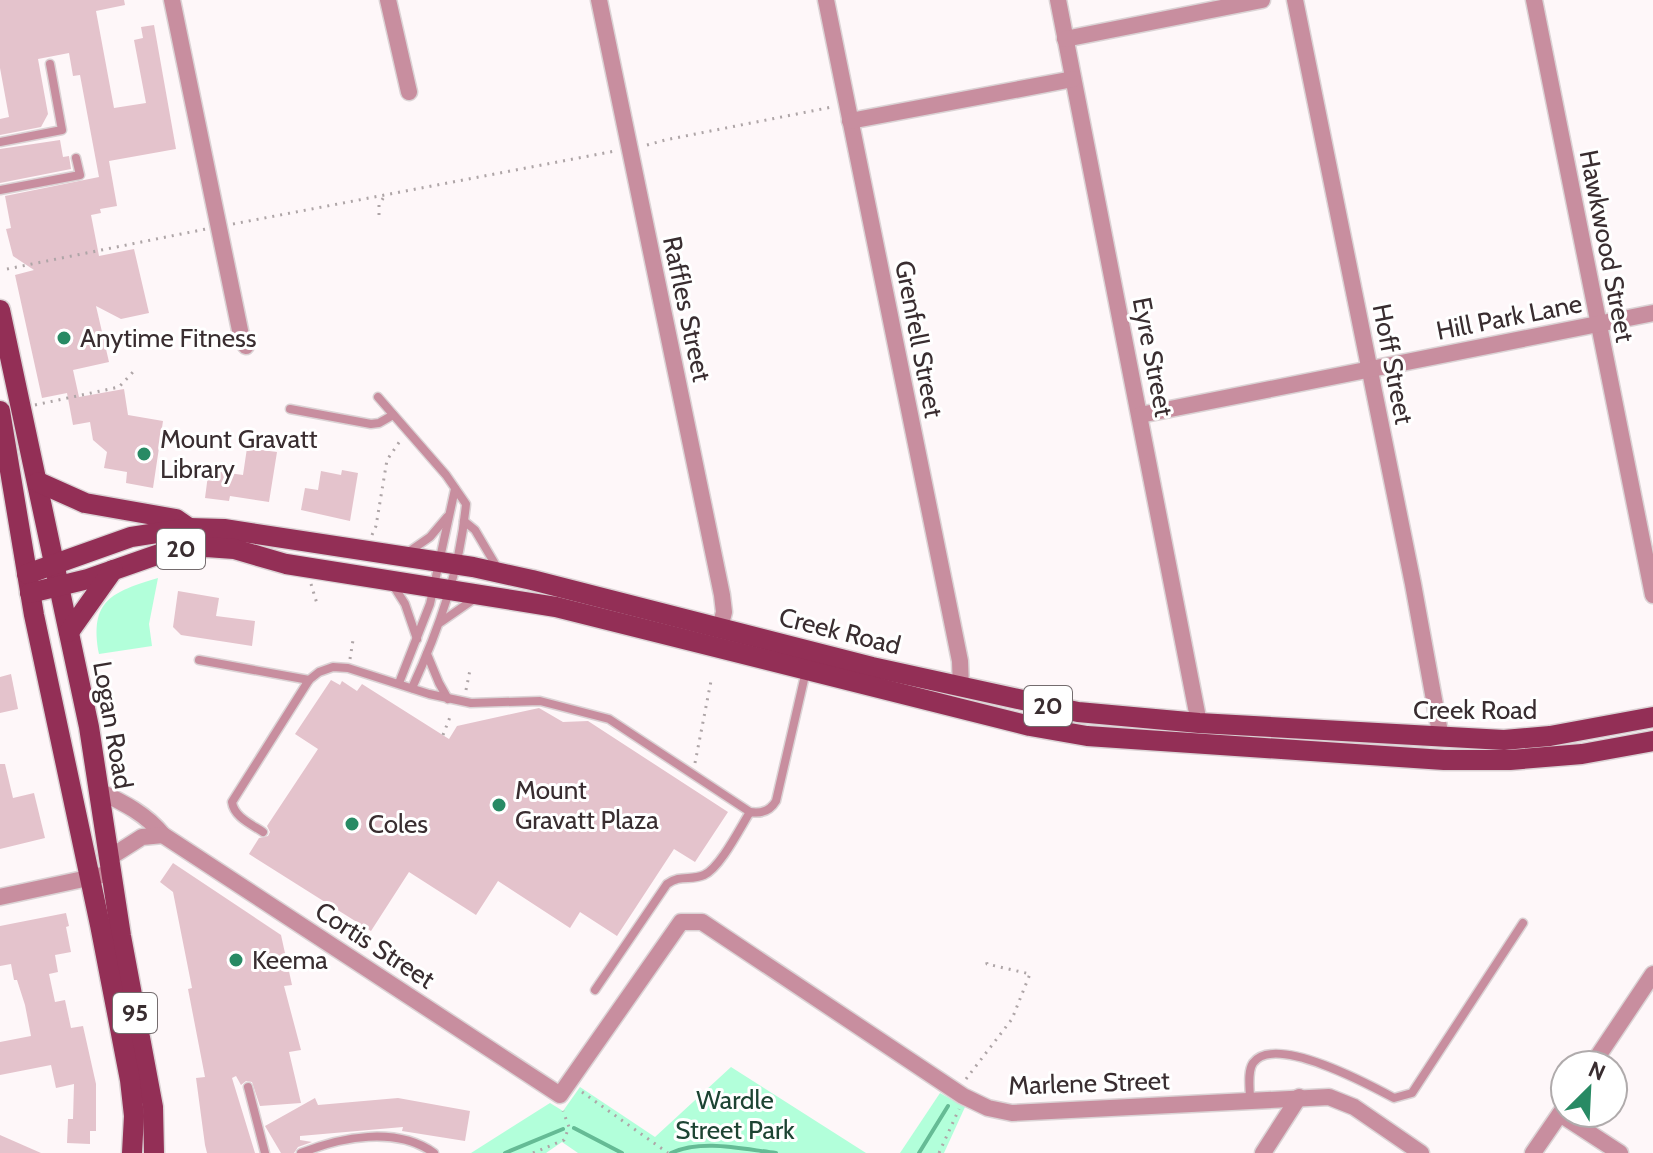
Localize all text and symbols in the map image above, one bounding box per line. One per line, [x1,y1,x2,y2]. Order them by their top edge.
street label: Hawkwood Street [1573,147,1641,345]
street label: Raffles Street [656,233,718,385]
street label: Grenfell Street [888,258,950,421]
street label: Hill Park Lane [1433,287,1585,347]
street label: Eyre Street [1126,295,1180,420]
street label: Hoff Street [1366,301,1420,427]
place label: Anytime Fitness [80,322,257,354]
marker: Anytime Fitness [55,329,73,347]
place label: Mount Gravatt Library [160,423,318,485]
marker: Mount Gravatt Library [135,445,153,463]
road number: 20 [157,529,205,569]
street label: Creek Road [776,600,904,662]
street label: Logan Road [86,659,140,791]
road number: 20 [1024,686,1072,726]
street label: Creek Road [1413,694,1537,726]
place label: Mount Gravatt Plaza [515,774,659,836]
marker: Mount Gravatt Plaza [490,796,508,814]
place label: Coles [368,808,428,840]
marker: Coles [343,815,361,833]
street label: Cortis Street [309,895,441,996]
place label: Keema [252,944,328,976]
marker: Keema [227,951,245,969]
road number: 95 [113,993,157,1033]
north arrow [1549,1049,1629,1129]
text: N [1584,1056,1610,1087]
street label: Marlene Street [1008,1064,1170,1102]
park label: Wardle Street Park [675,1084,795,1146]

